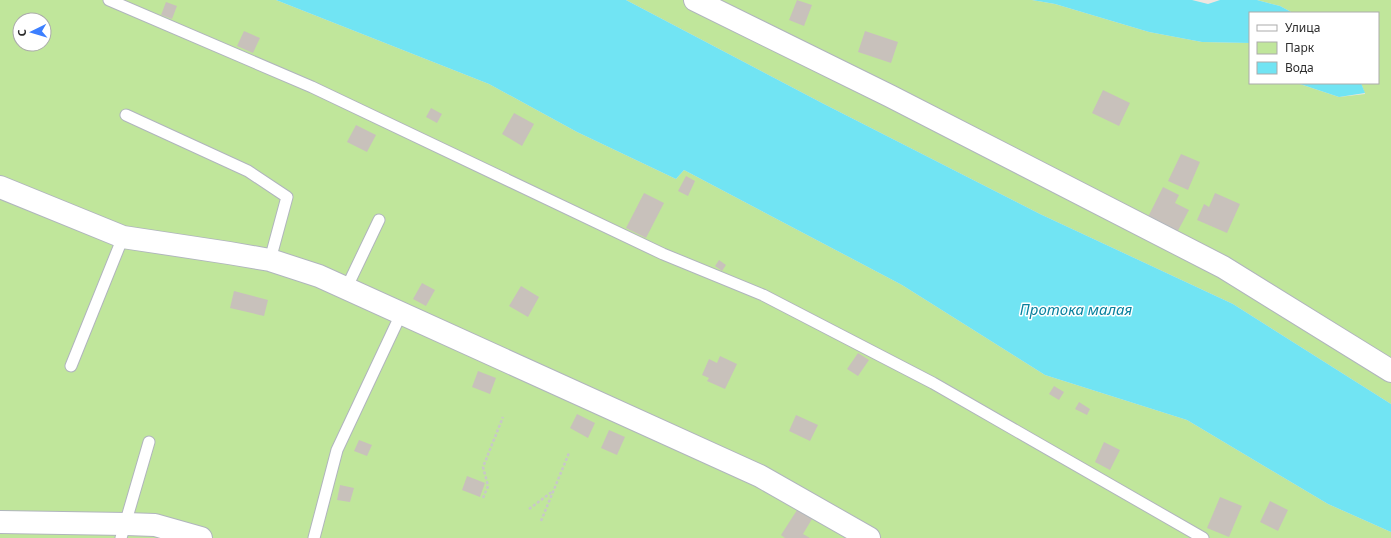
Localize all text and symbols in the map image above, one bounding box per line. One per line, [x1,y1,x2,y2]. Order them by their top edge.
north arrow [12,12,52,52]
legend [1249,12,1379,84]
text: Улица [1285,19,1320,36]
text: С [14,29,29,37]
text: Парк [1285,39,1315,56]
text: Вода [1285,59,1314,76]
water label: Протока малая [1020,299,1132,319]

